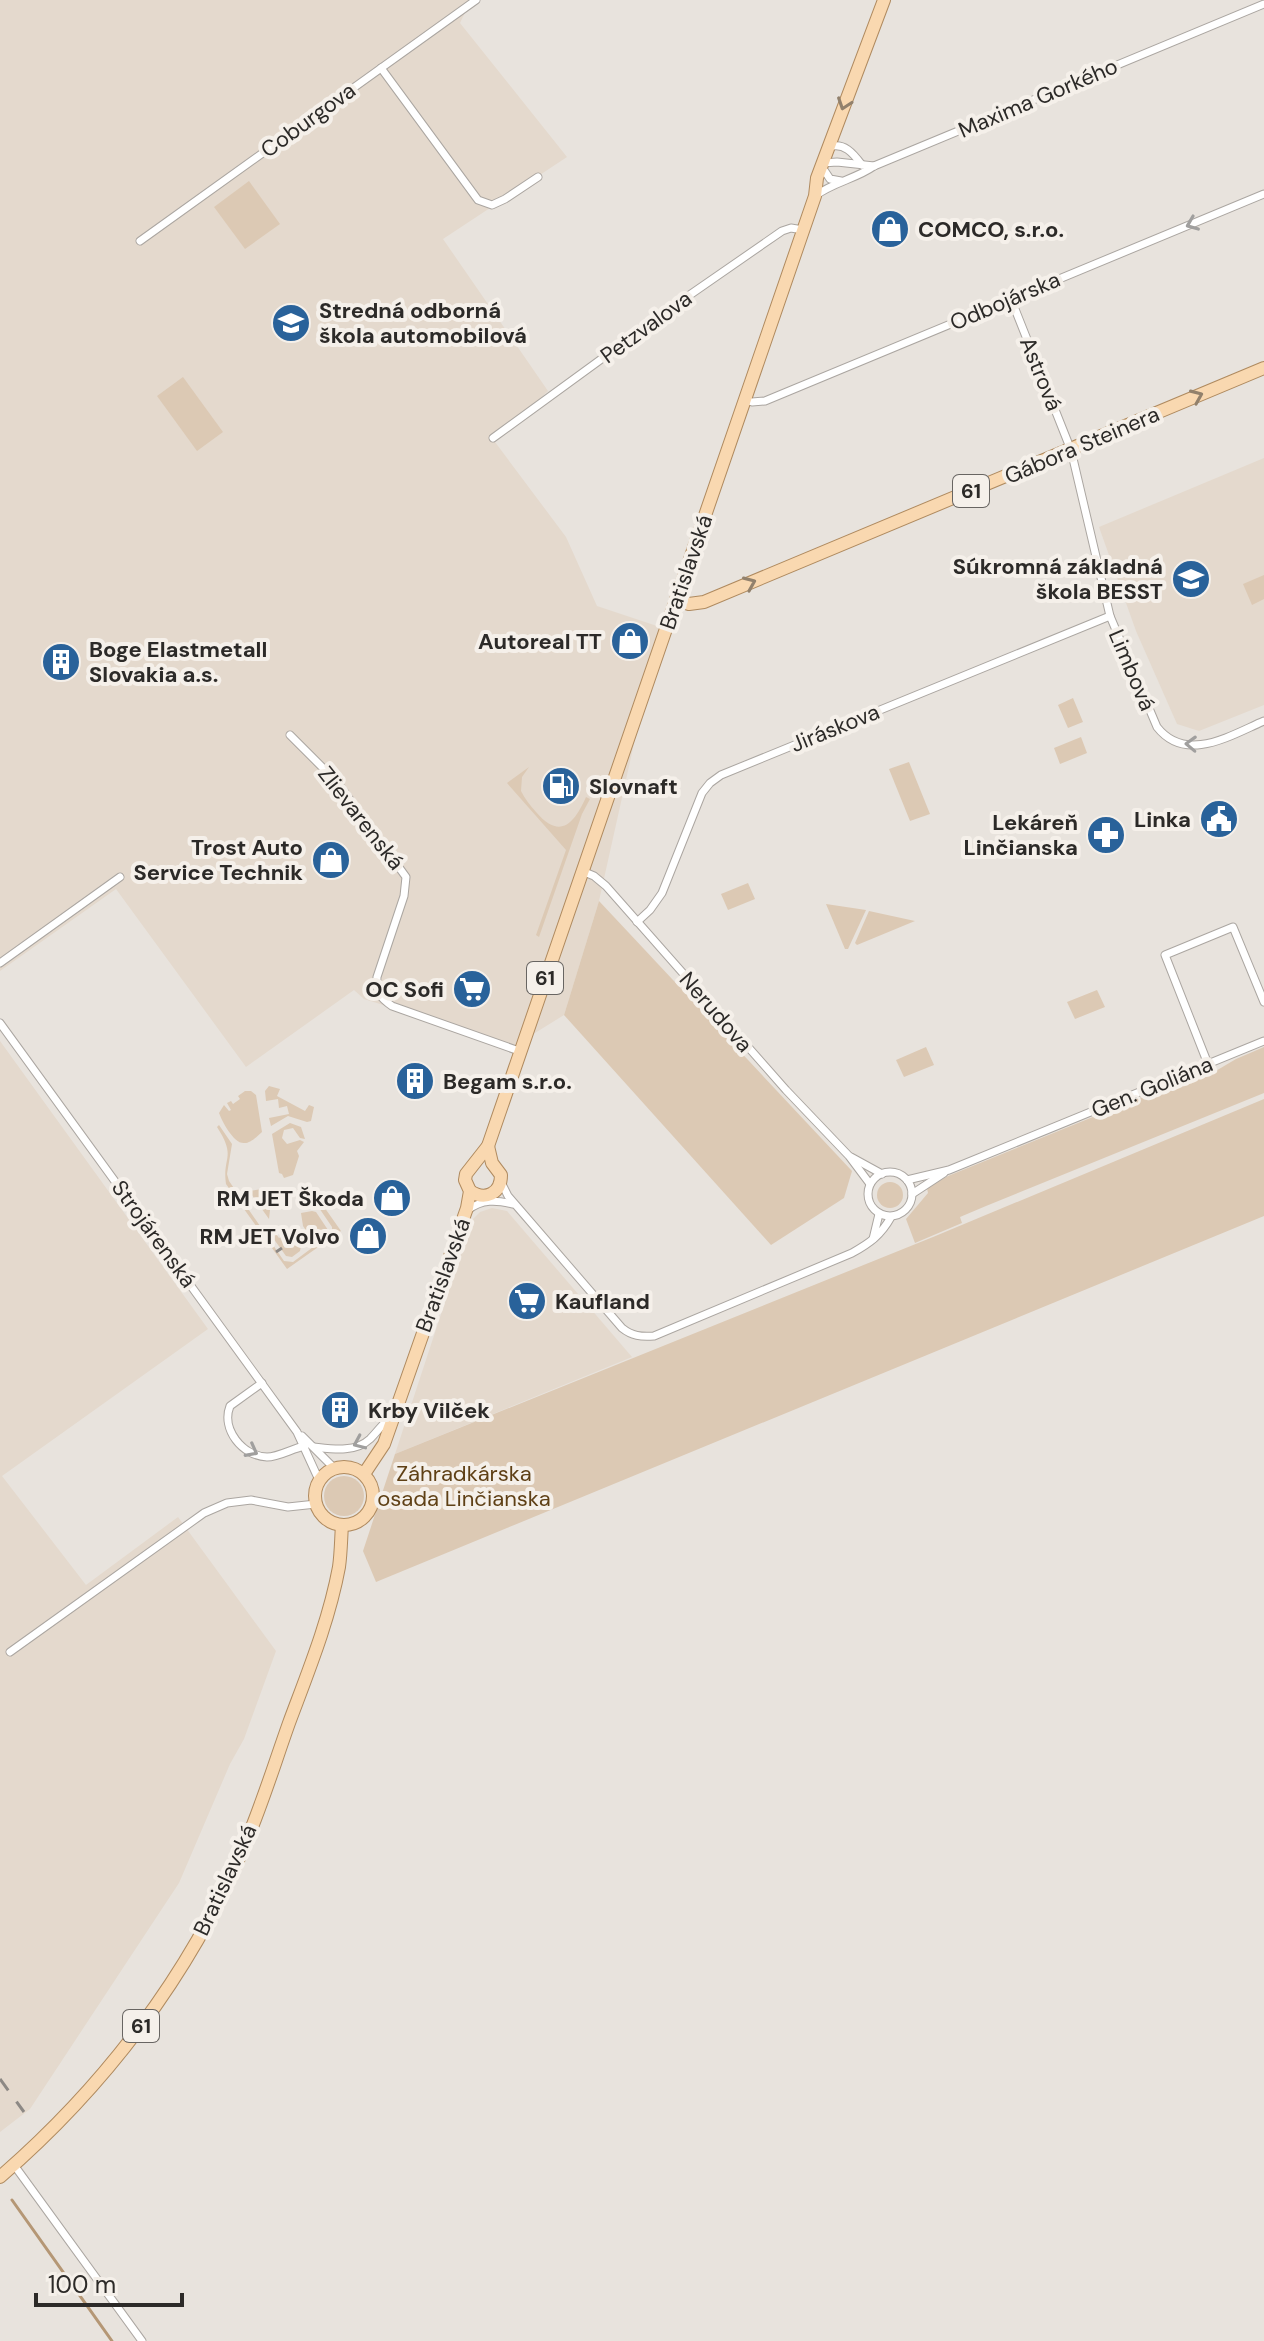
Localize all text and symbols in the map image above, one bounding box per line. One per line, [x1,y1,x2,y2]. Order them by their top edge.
street label: Maxima Gorkého [954,51,1122,145]
street label: Coburgova [255,76,361,164]
one-way arrow [837,97,853,111]
shop icon: COMCO, s.r.o. [869,208,911,250]
one-way arrow [1186,214,1200,231]
place label: COMCO, s.r.o. [918,215,1064,244]
street label: Odbojárska [945,265,1065,337]
street label: Petzvalova [594,284,698,370]
place label: Stredná odborná škola automobilová [319,296,527,350]
school or university icon: Stredná odborná škola automobilová [270,302,312,344]
street label: Astrová [1013,333,1069,415]
one-way arrow [1189,390,1203,406]
street label: Gábora Steinera [1000,399,1164,491]
road number: 61 [953,475,989,507]
street label: Bratislavská [653,511,719,633]
place label: Súkromná základná škola BESST [953,552,1163,606]
school or university icon: Súkromná základná škola BESST [1170,558,1212,600]
one-way arrow [742,576,756,592]
shop icon: Autoreal TT [609,620,651,662]
street label: Limbová [1102,625,1162,715]
place label: Autoreal TT [478,627,602,656]
place label: Boge Elastmetall Slovakia a.s. [89,635,267,689]
building icon: Boge Elastmetall Slovakia a.s. [40,641,82,683]
street label: Jiráskova [786,697,884,759]
one-way arrow [1184,735,1197,752]
street label: Zlievarenská [311,760,411,876]
fuel station icon: Slovnaft [540,765,582,807]
place label: Slovnaft [589,772,678,801]
public building icon: Linka [1198,798,1240,840]
place label: Linka [1134,805,1191,834]
place label: Lekáreň Linčianska [963,808,1078,862]
pharmacy icon: Lekáreň Linčianska [1085,814,1127,856]
place label: Trost Auto Service Technik [134,833,303,887]
shop icon: Trost Auto Service Technik [310,839,352,881]
road number: 61 [527,962,563,994]
street label: Nerudova [673,966,759,1058]
supermarket icon: OC Sofi [451,968,493,1010]
place label: OC Sofi [365,975,444,1004]
street label: Gen. Goliána [1087,1049,1217,1125]
building icon: Begam s.r.o. [394,1060,436,1102]
place label: Begam s.r.o. [443,1067,572,1096]
street label: Strojárenská [105,1174,203,1294]
shop icon: RM JET Škoda [371,1177,413,1219]
place label: RM JET Škoda [217,1184,364,1213]
street label: Bratislavská [409,1214,477,1336]
shop icon: RM JET Volvo [347,1215,389,1257]
place label: RM JET Volvo [200,1222,340,1251]
supermarket icon: Kaufland [506,1280,548,1322]
place label: Kaufland [555,1287,650,1316]
building icon: Krby Vilček [319,1389,361,1431]
place label: Krby Vilček [368,1396,490,1425]
one-way arrow [352,1433,367,1449]
one-way arrow [244,1441,258,1456]
park label: Záhradkárska osada Linčianska [377,1459,551,1513]
street label: Bratislavská [187,1820,263,1940]
road number: 61 [123,2010,159,2042]
scale bar [36,2257,182,2307]
text: 100 m [48,2269,116,2300]

